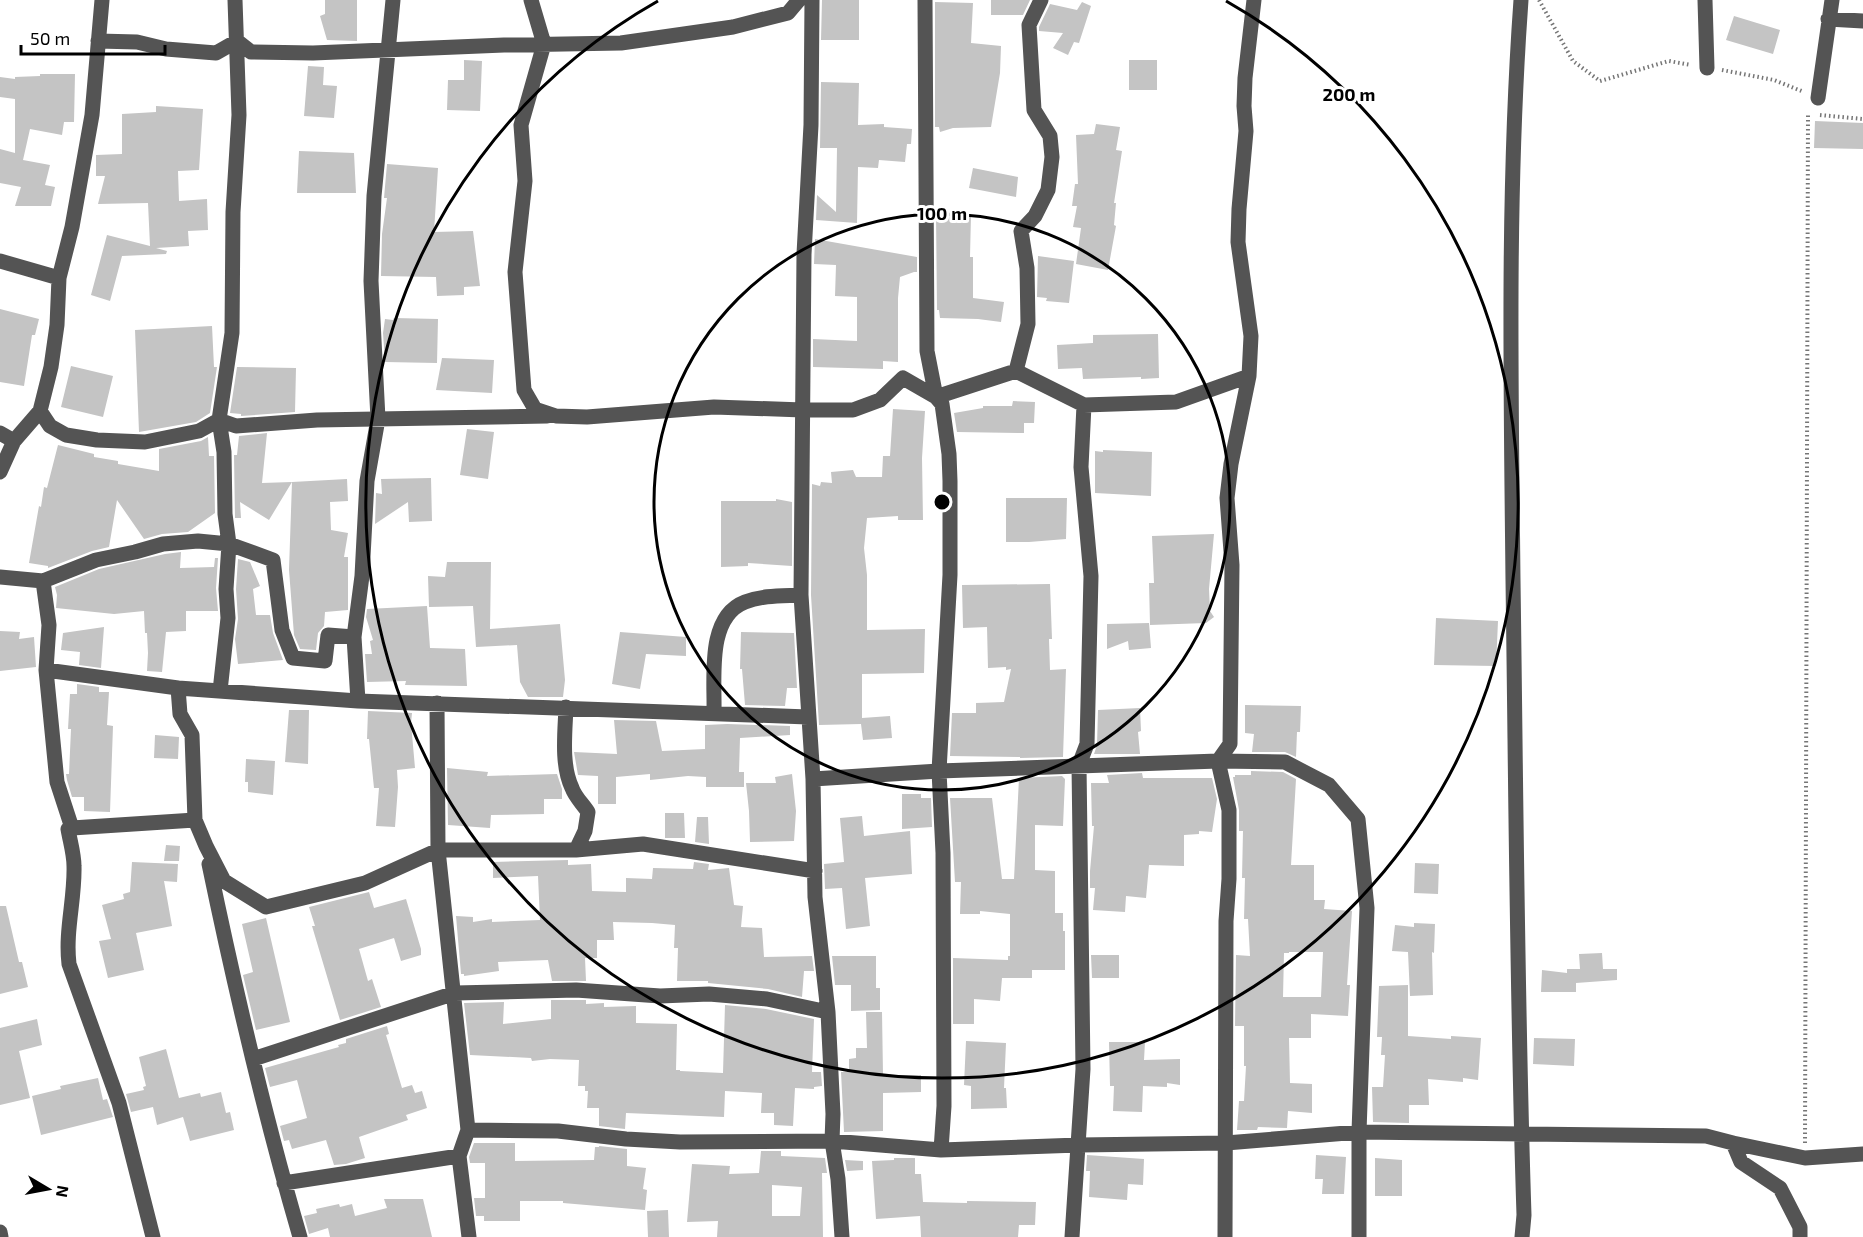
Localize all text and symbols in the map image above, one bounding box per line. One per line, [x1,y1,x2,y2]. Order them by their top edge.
scale bar [21,18,165,56]
text: 50 m [30,27,70,49]
text: 200 m [1323,83,1375,105]
text: 100 m [917,202,967,224]
centre of rings [932,492,952,512]
north arrow [18,1159,78,1219]
text: N [53,1184,74,1199]

